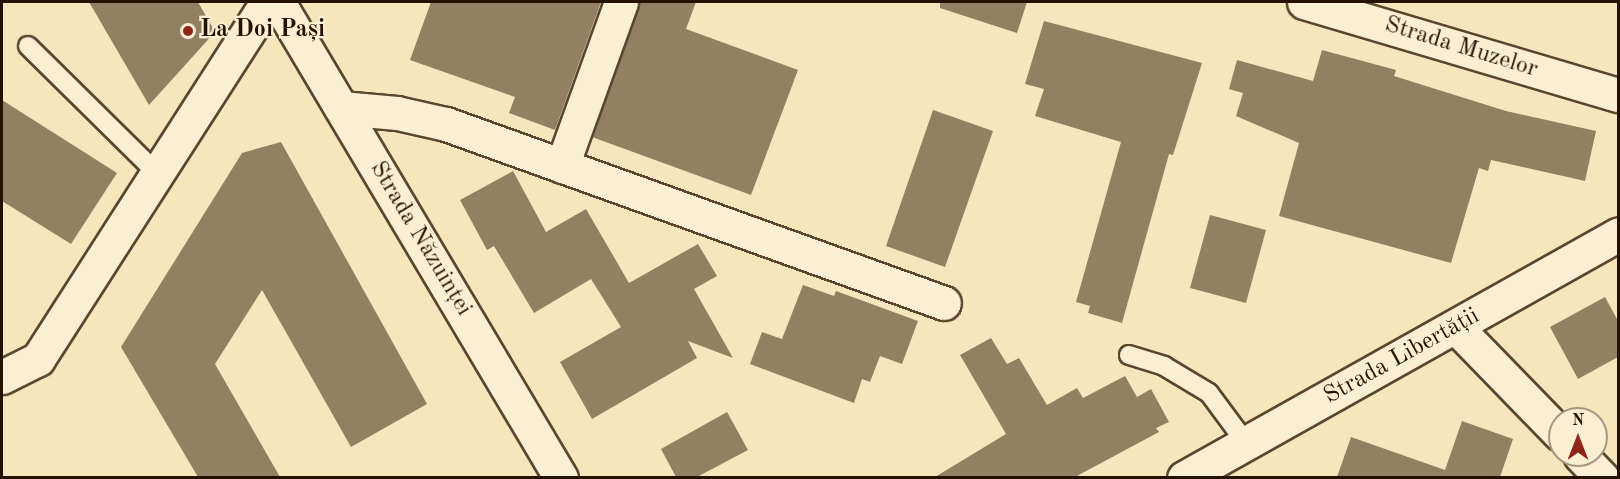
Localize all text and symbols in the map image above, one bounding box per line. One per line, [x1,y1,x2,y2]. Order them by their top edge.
street label: Strada Muzelor [1381,11,1541,85]
place label: La Doi Pași [200,17,325,45]
marker: La Doi Pași [181,24,195,38]
street label: Strada Năzuinței [363,157,477,321]
street label: Strada Libertății [1319,302,1485,412]
north arrow [1548,407,1608,467]
text: N [1572,413,1584,429]

